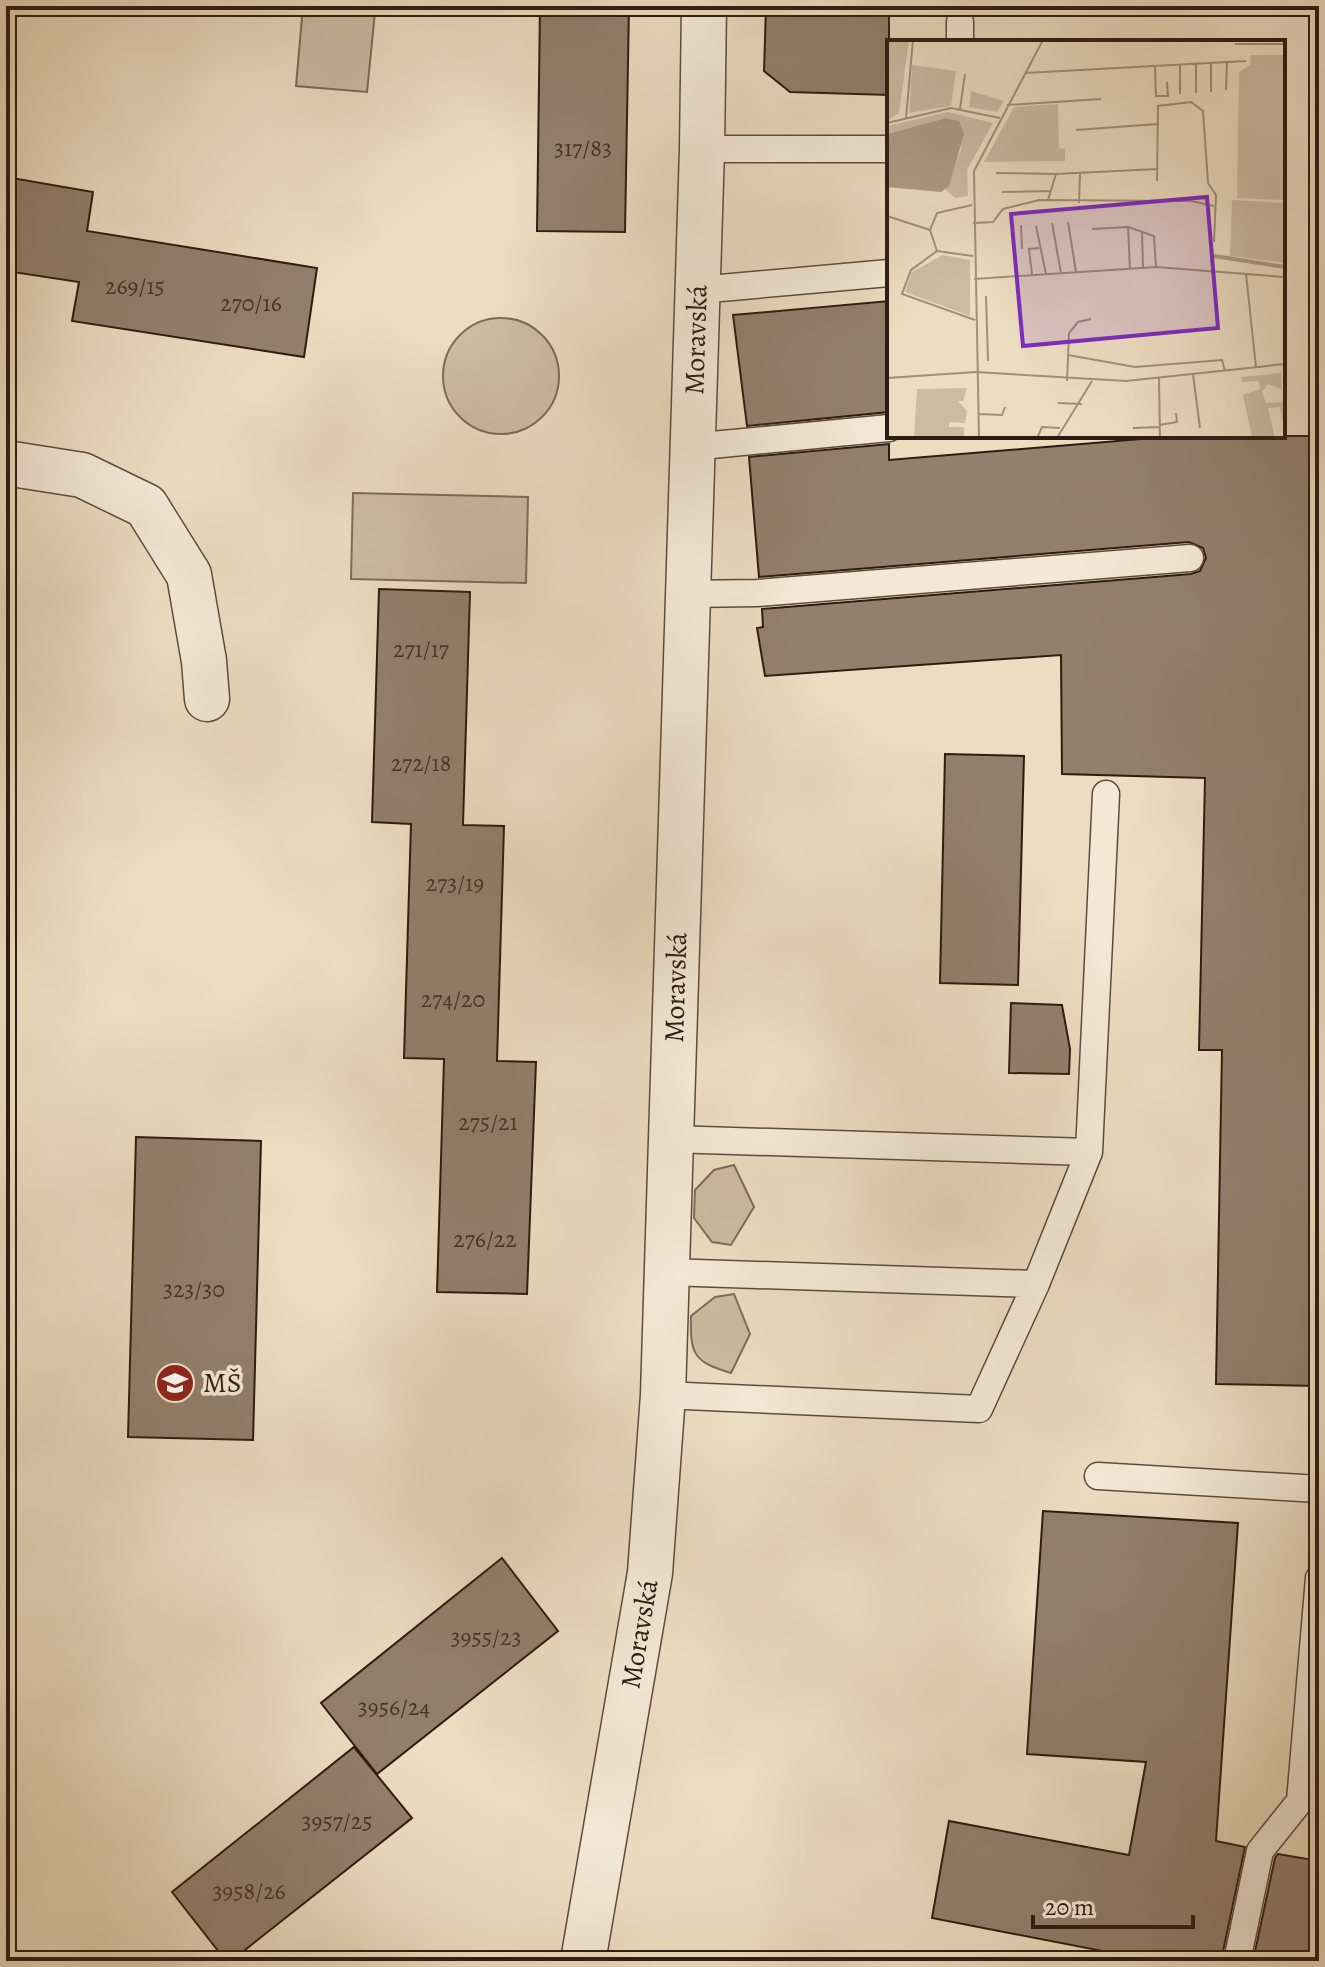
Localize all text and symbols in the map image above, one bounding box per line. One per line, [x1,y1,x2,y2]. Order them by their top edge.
inset map [887,40,1285,438]
house number: 317/83 [554,132,612,164]
house number: 269/15 [105,270,165,302]
street label: Moravská [675,284,717,395]
house number: 270/16 [220,287,282,319]
house number: 271/17 [393,633,450,665]
house number: 272/18 [391,747,451,779]
house number: 273/19 [426,867,484,899]
street label: Moravská [655,932,696,1043]
house number: 274/20 [421,983,485,1015]
house number: 275/21 [458,1106,518,1138]
house number: 276/22 [453,1223,517,1255]
house number: 323/30 [163,1273,225,1305]
school or university icon: MŠ [154,1362,196,1404]
place label: MŠ [203,1364,242,1402]
street label: Moravská [611,1576,668,1691]
house number: 3955/23 [451,1621,521,1653]
house number: 3956/24 [358,1691,430,1723]
house number: 3957/25 [302,1805,372,1837]
house number: 3958/26 [212,1875,286,1907]
scale bar [1033,1879,1193,1929]
text: 20 m [1045,1891,1094,1923]

